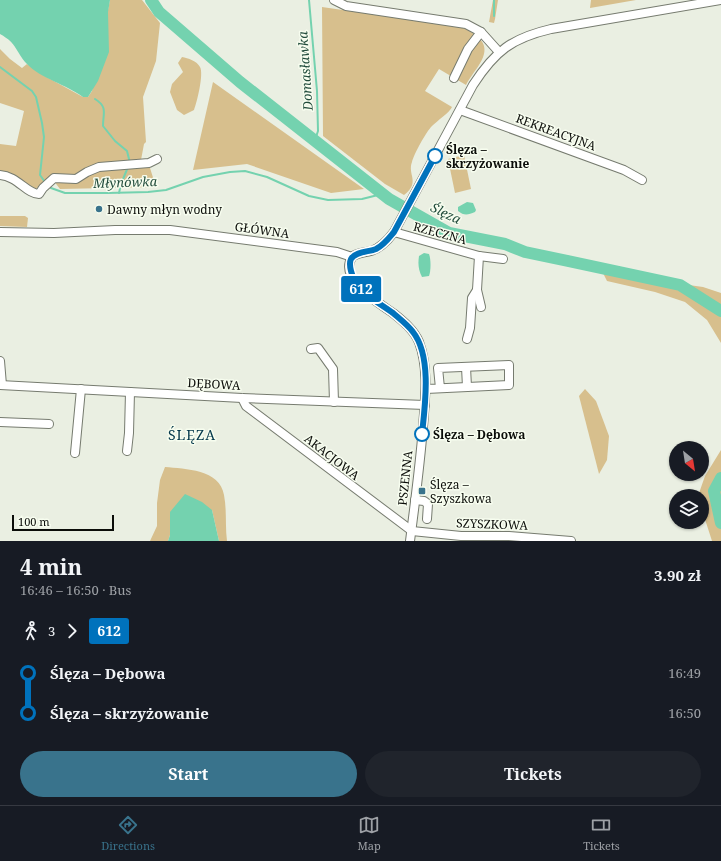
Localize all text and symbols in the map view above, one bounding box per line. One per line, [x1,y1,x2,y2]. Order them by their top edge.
water label: Domasławka [293,30,317,112]
street label: REKREACYJNA [514,110,599,155]
place label: Ślęza – skrzyżowanie [446,141,529,172]
marker: Ślęza – skrzyżowanie [427,148,443,164]
water label: Młynówka [92,172,158,192]
water label: Ślęza [428,198,465,228]
place label: Dawny młyn wodny [107,201,222,218]
marker: Dawny młyn wodny [94,204,104,214]
street label: GŁÓWNA [234,218,291,242]
street label: RZECZNA [411,218,469,248]
line badge: 612 [338,276,384,302]
text: 612 [349,279,373,298]
street label: DĘBOWA [187,374,241,394]
district label: ŚLĘZA [168,425,216,444]
marker: Ślęza – Dębowa [414,426,430,442]
place label: Ślęza – Dębowa [433,426,526,443]
street label: AKACJOWA [301,430,363,484]
north arrow [669,441,709,481]
map controls [669,441,709,529]
street label: PSZENNA [394,449,416,506]
place label: Ślęza – Szyszkowa [430,476,492,507]
marker: Ślęza – Szyszkowa [417,486,427,496]
button: layers [669,489,709,529]
scale bar [12,513,114,532]
text: 100 m [18,514,50,529]
street label: SZYSZKOWA [456,514,529,534]
text: 4 min [20,551,82,581]
text: 3.90 zł [654,565,701,585]
text: 16:46 – 16:50 · Bus [20,581,131,599]
icon: walk [20,620,42,642]
icon: forward [61,620,83,642]
text: 612 [97,621,121,640]
text: 3 [48,622,55,640]
text: Ślęza – Dębowa [50,663,166,683]
text: 16:49 [668,664,701,682]
text: Ślęza – skrzyżowanie [50,703,209,723]
text: 16:50 [668,704,701,722]
button: Start [20,751,357,797]
button: Tickets [365,751,701,797]
tab: Directions [101,814,155,853]
tab: Map [357,814,381,853]
tab: Tickets [583,814,620,853]

